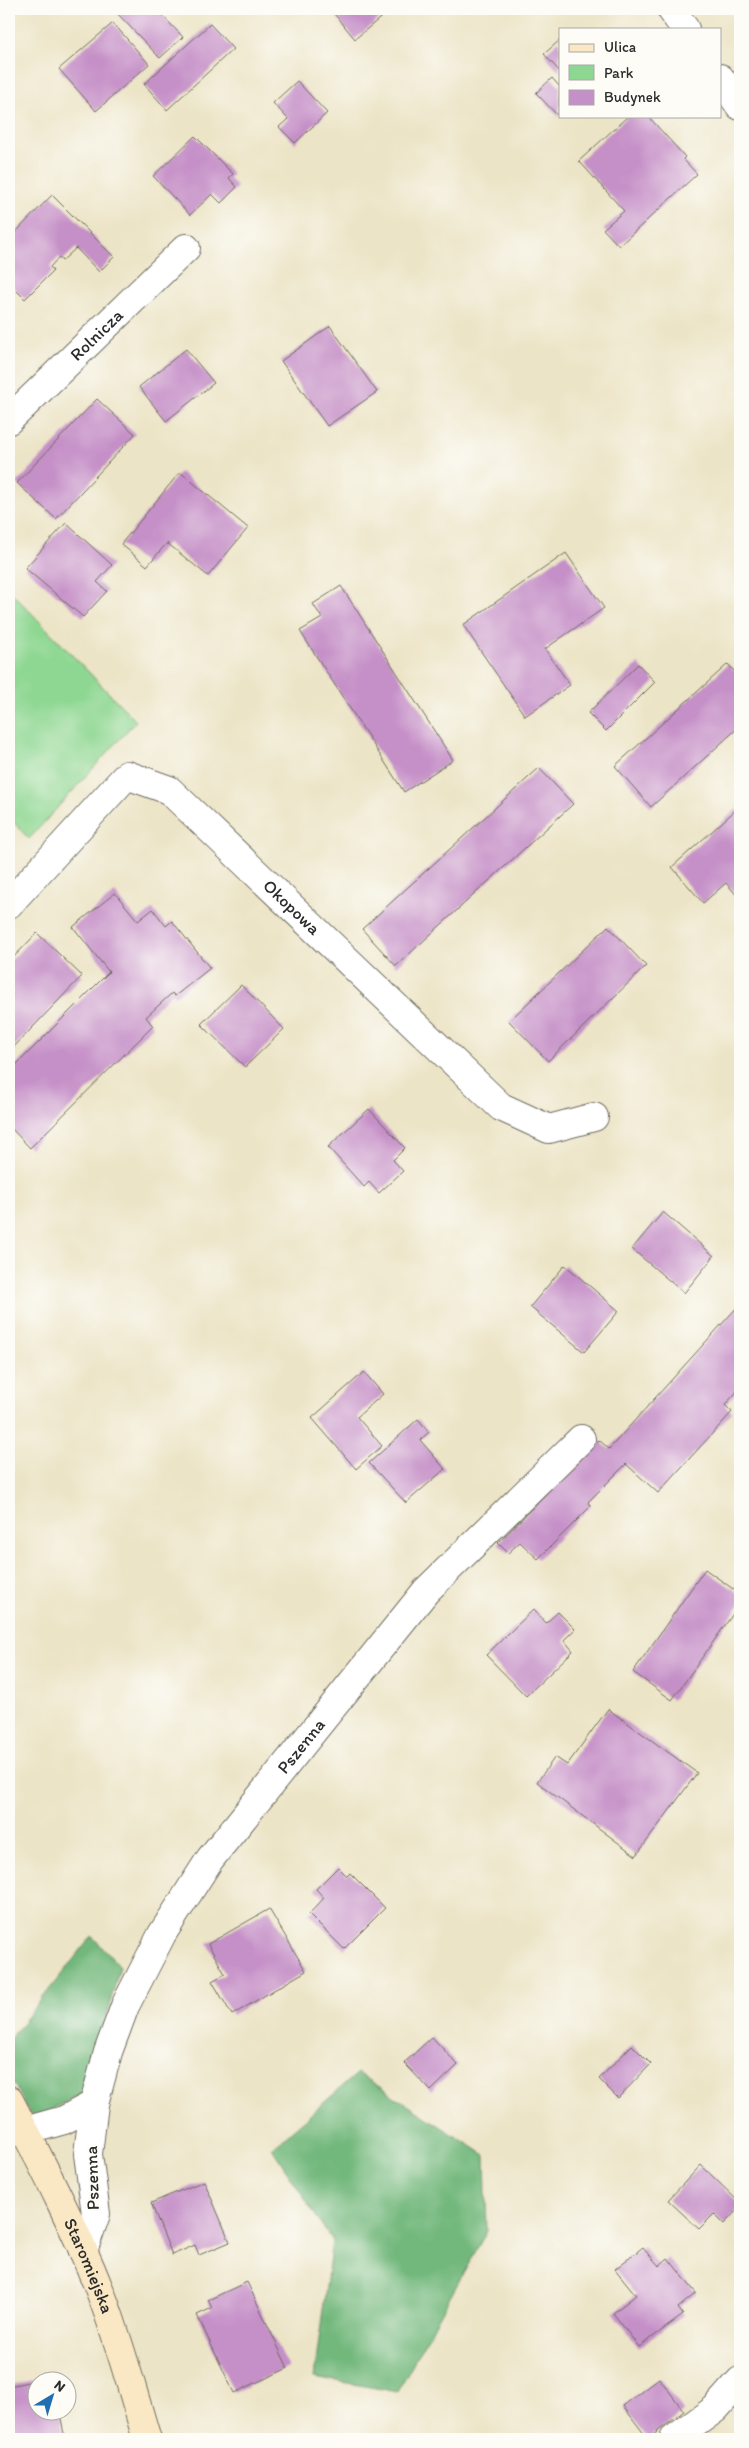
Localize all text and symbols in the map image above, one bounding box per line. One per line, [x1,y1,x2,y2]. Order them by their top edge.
legend [559,28,722,118]
text: Ulica [604,38,637,56]
text: Park [604,64,634,82]
text: Budynek [604,88,661,106]
street label: Rolnicza [65,304,128,366]
street label: Okopowa [258,875,325,940]
street label: Pszenna [272,1714,330,1778]
street label: Pszenna [80,2145,104,2211]
street label: Staromiejska [59,2215,118,2316]
north arrow [28,2370,78,2420]
text: N [51,2377,69,2396]

